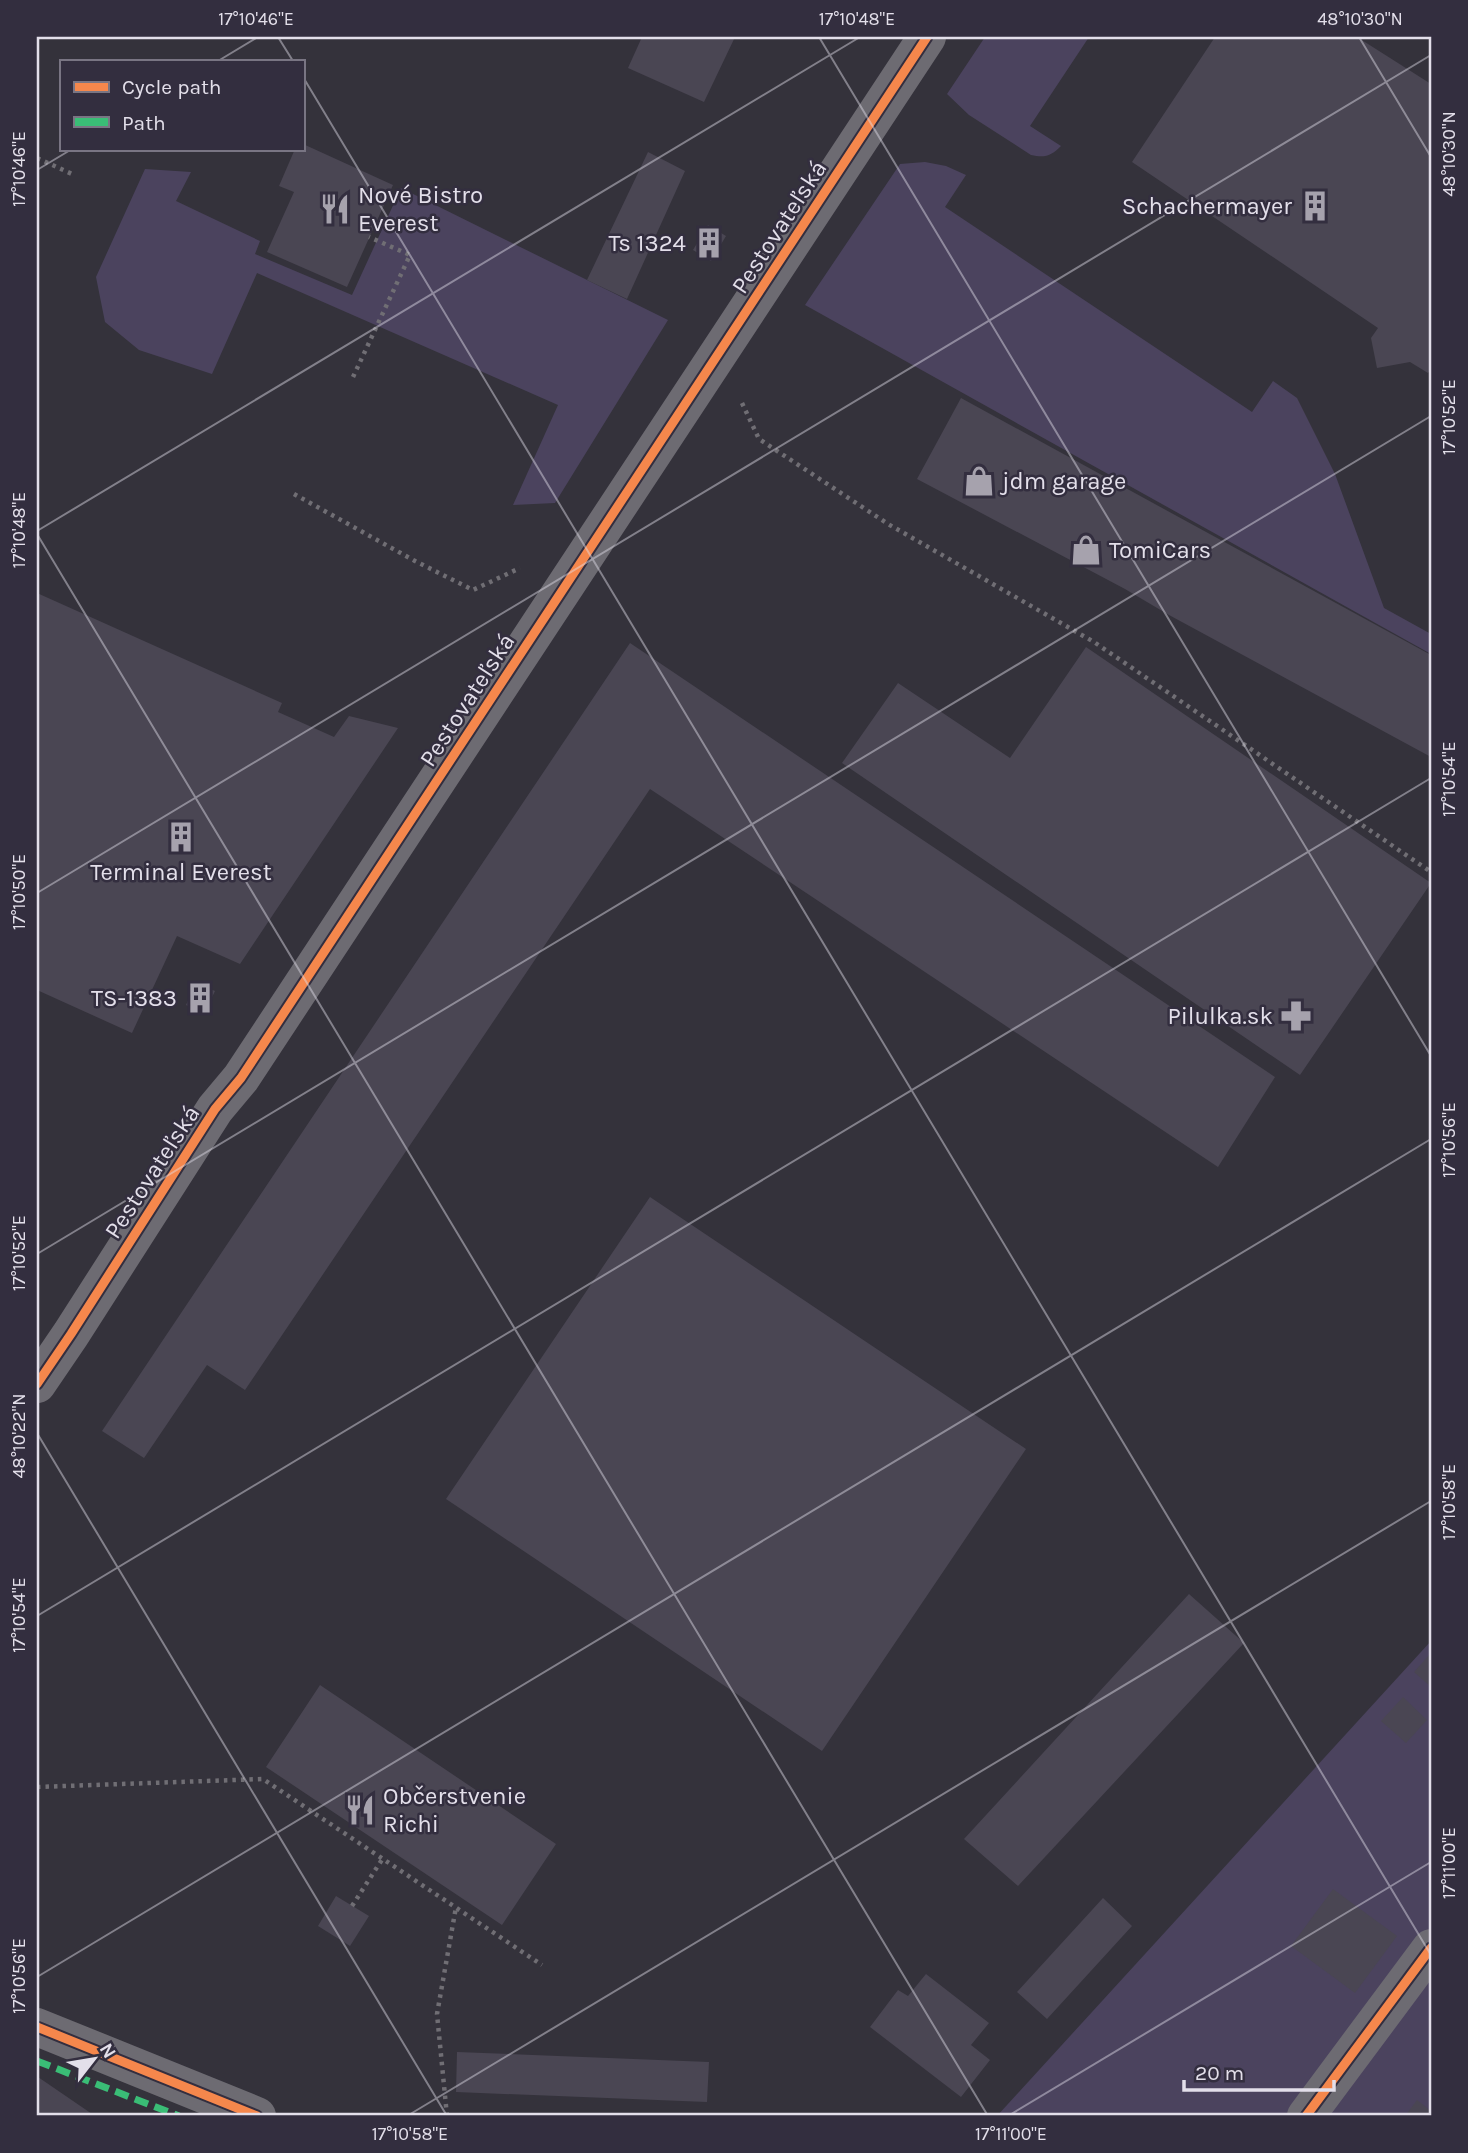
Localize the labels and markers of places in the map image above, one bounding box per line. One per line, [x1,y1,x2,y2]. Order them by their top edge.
place label: Nové Bistro Everest [358,181,483,237]
building icon: Schachermayer [1298,189,1332,223]
restaurant icon: Nové Bistro Everest [318,192,352,226]
place label: Schachermayer [1122,192,1292,220]
building icon: Ts 1324 [692,226,726,260]
place label: Ts 1324 [609,229,686,257]
shop icon: jdm garage [962,464,996,498]
place label: jdm garage [999,467,1126,495]
shop icon: TomiCars [1069,533,1103,567]
place label: TomiCars [1109,536,1211,564]
building icon: Terminal Everest [164,820,198,854]
place label: Terminal Everest [90,858,272,886]
building icon: TS-1383 [183,981,217,1015]
place label: TS-1383 [91,984,177,1012]
pharmacy icon: Pilulka.sk [1279,999,1313,1033]
place label: Pilulka.sk [1167,1002,1273,1030]
place label: Občerstvenie Richi [383,1782,526,1838]
restaurant icon: Občerstvenie Richi [343,1793,377,1827]

